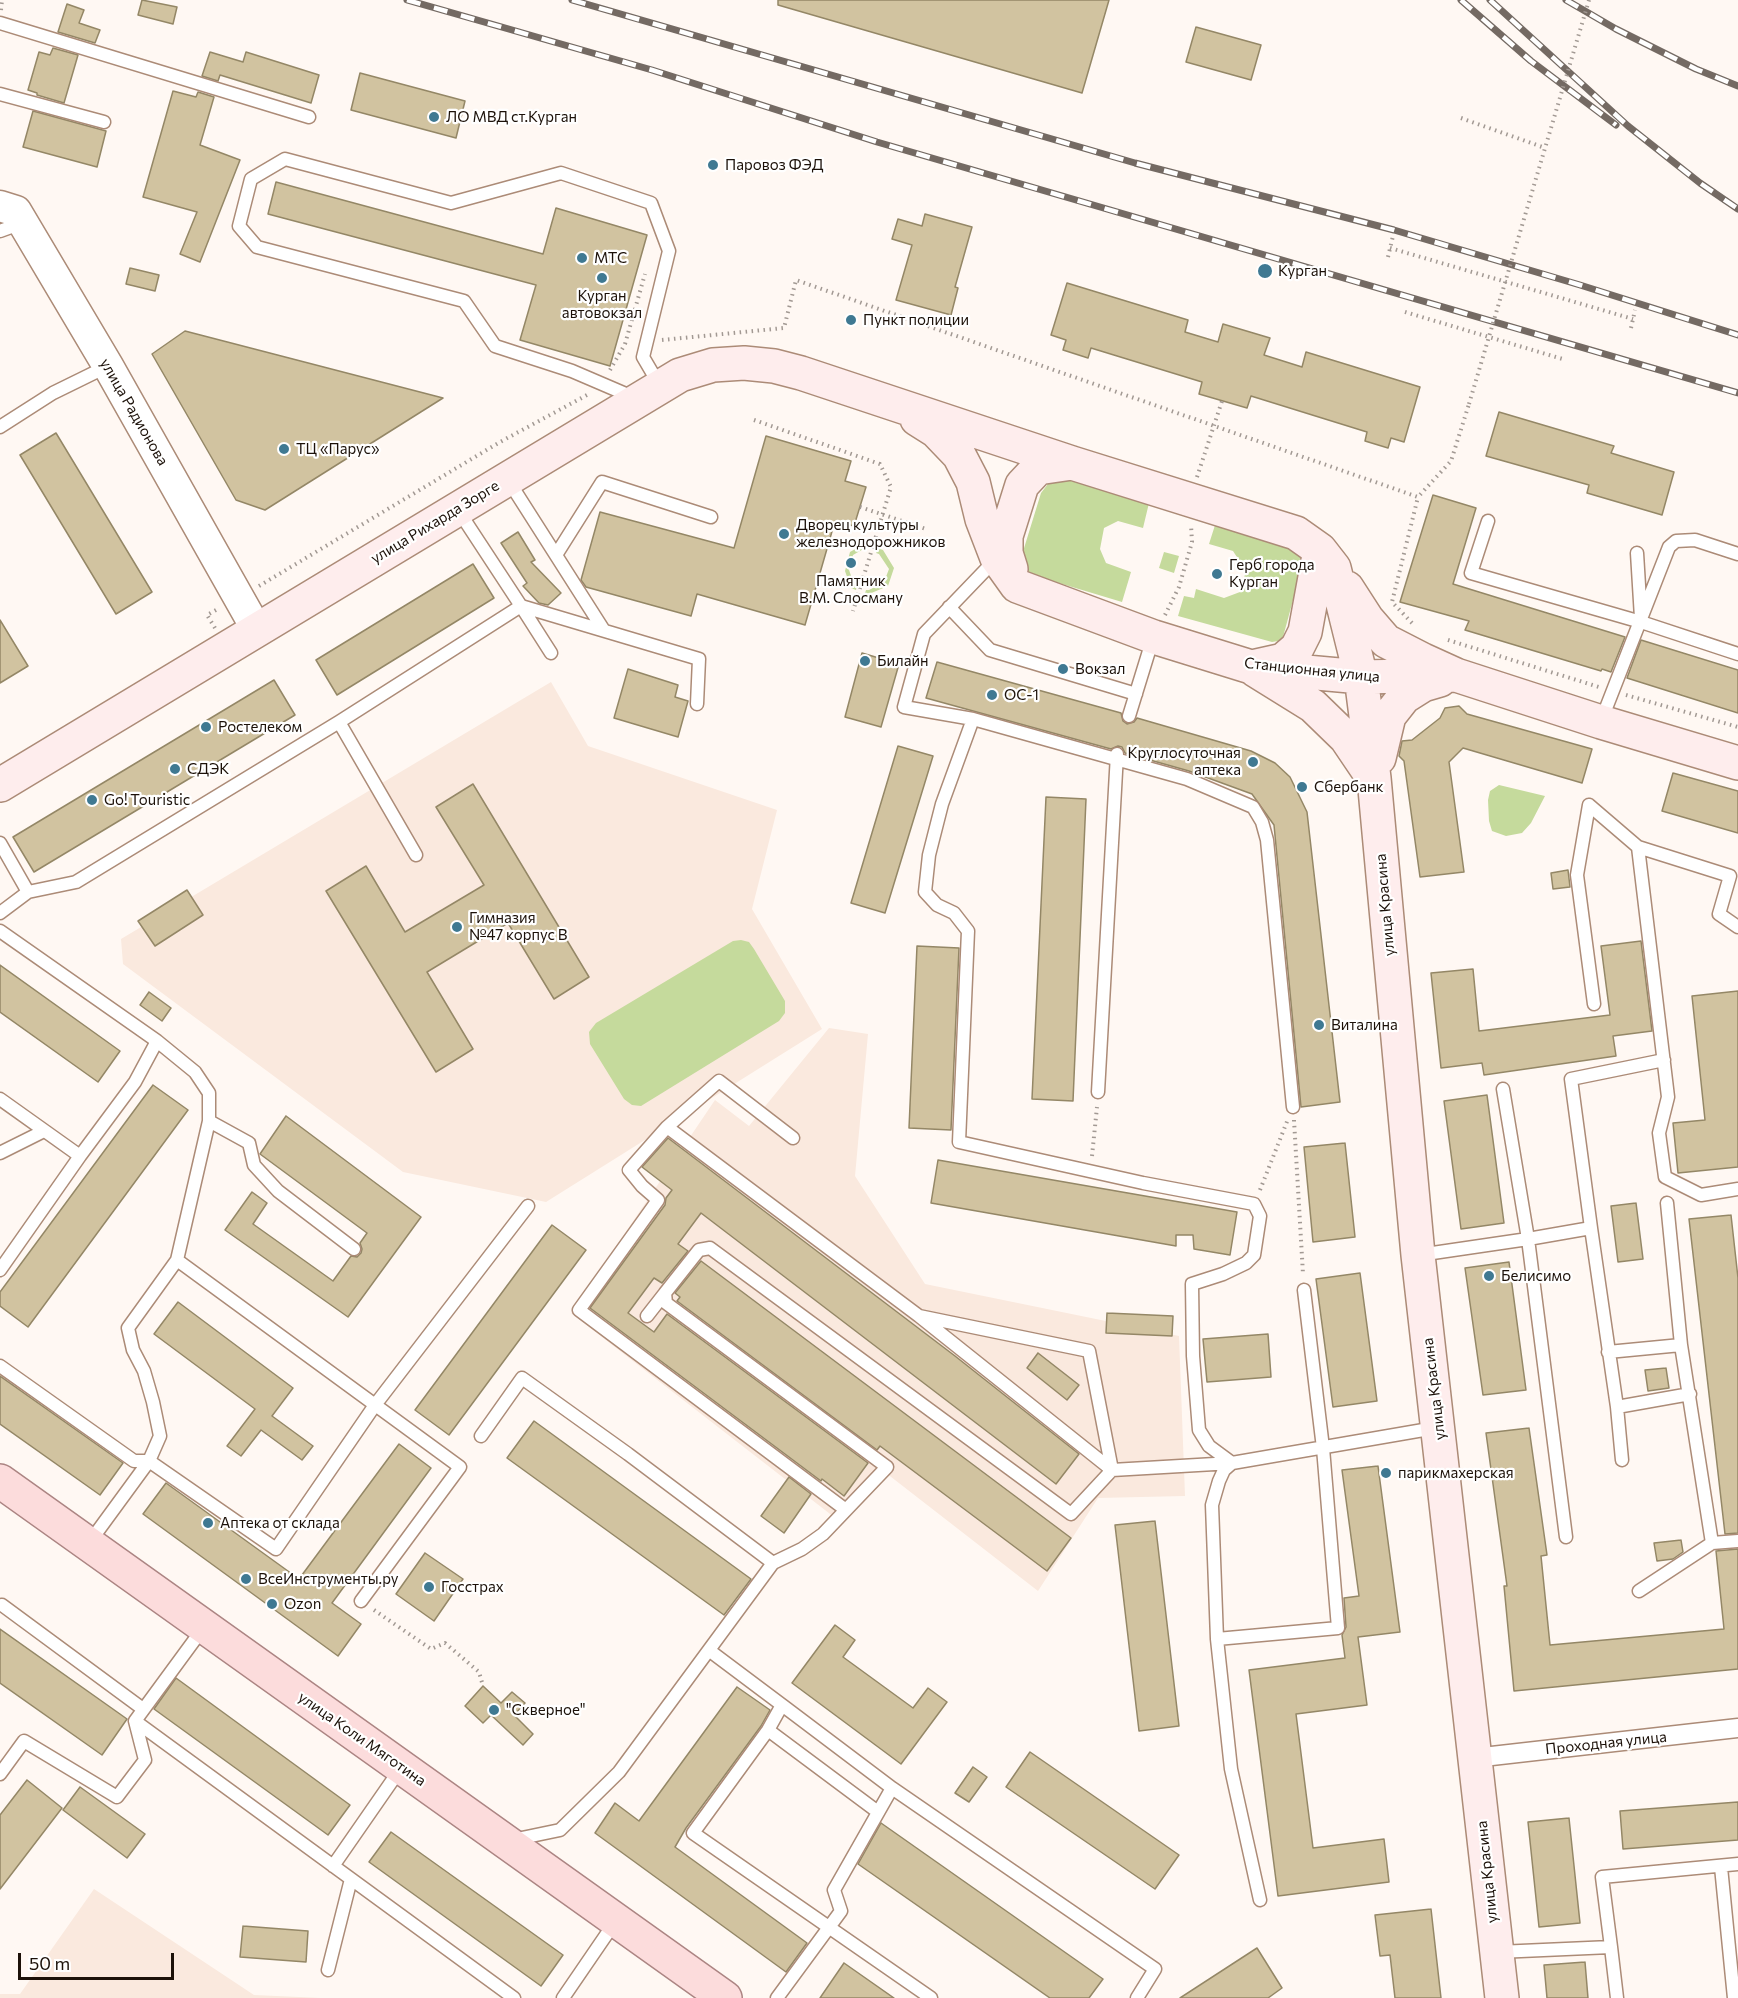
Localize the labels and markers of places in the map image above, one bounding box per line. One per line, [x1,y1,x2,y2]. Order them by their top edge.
place label: ЛО МВД ст.Курган [446,108,577,126]
marker: ЛО МВД ст.Курган [427,110,441,124]
place label: Паровоз ФЭД [725,156,823,174]
marker: Паровоз ФЭД [706,158,720,172]
place label: МТС [594,249,627,267]
marker: МТС [575,251,589,265]
marker: Курган [1256,262,1274,280]
place label: Курган [1278,262,1327,280]
marker: Курган автовокзал [595,271,609,285]
place label: Курган автовокзал [562,287,642,322]
place label: Пункт полиции [863,311,969,329]
marker: Пункт полиции [844,313,858,327]
place label: ТЦ «Парус» [296,440,379,458]
marker: ТЦ «Парус» [277,442,291,456]
place label: Дворец культуры железнодорожников [796,516,945,551]
marker: Дворец культуры железнодорожников [777,527,791,541]
marker: Памятник В.М. Слосману [844,556,858,570]
place label: Герб города Курган [1229,556,1315,591]
marker: Герб города Курган [1210,567,1224,581]
place label: Памятник В.М. Слосману [799,572,903,607]
place label: Билайн [877,652,929,670]
marker: Билайн [858,654,872,668]
place label: Вокзал [1075,660,1125,678]
marker: Вокзал [1056,662,1070,676]
place label: ОС-1 [1004,686,1039,704]
marker: ОС-1 [985,688,999,702]
place label: Ростелеком [218,718,302,736]
marker: Ростелеком [199,720,213,734]
place label: Круглосуточная аптека [1127,744,1241,779]
marker: Круглосуточная аптека [1246,755,1260,769]
place label: СДЭК [187,760,229,778]
marker: СДЭК [168,762,182,776]
place label: Сбербанк [1314,778,1383,796]
marker: Сбербанк [1295,780,1309,794]
place label: Go! Touristic [104,791,190,809]
marker: Go! Touristic [85,793,99,807]
place label: Гимназия №47 корпус В [469,909,568,944]
marker: Гимназия №47 корпус В [450,920,464,934]
place label: Виталина [1331,1016,1398,1034]
marker: Виталина [1312,1018,1326,1032]
place label: Белисимо [1501,1267,1571,1285]
marker: Белисимо [1482,1269,1496,1283]
place label: парикмахерская [1398,1464,1514,1482]
marker: парикмахерская [1379,1466,1393,1480]
place label: Аптека от склада [220,1514,340,1532]
marker: Аптека от склада [201,1516,215,1530]
place label: ВсеИнструменты.ру [258,1570,399,1588]
marker: ВсеИнструменты.ру [239,1572,253,1586]
place label: Госстрах [441,1578,504,1596]
marker: Госстрах [422,1580,436,1594]
place label: Ozon [284,1595,321,1613]
marker: Ozon [265,1597,279,1611]
place label: "Скверное" [506,1701,585,1719]
marker: "Скверное" [487,1703,501,1717]

